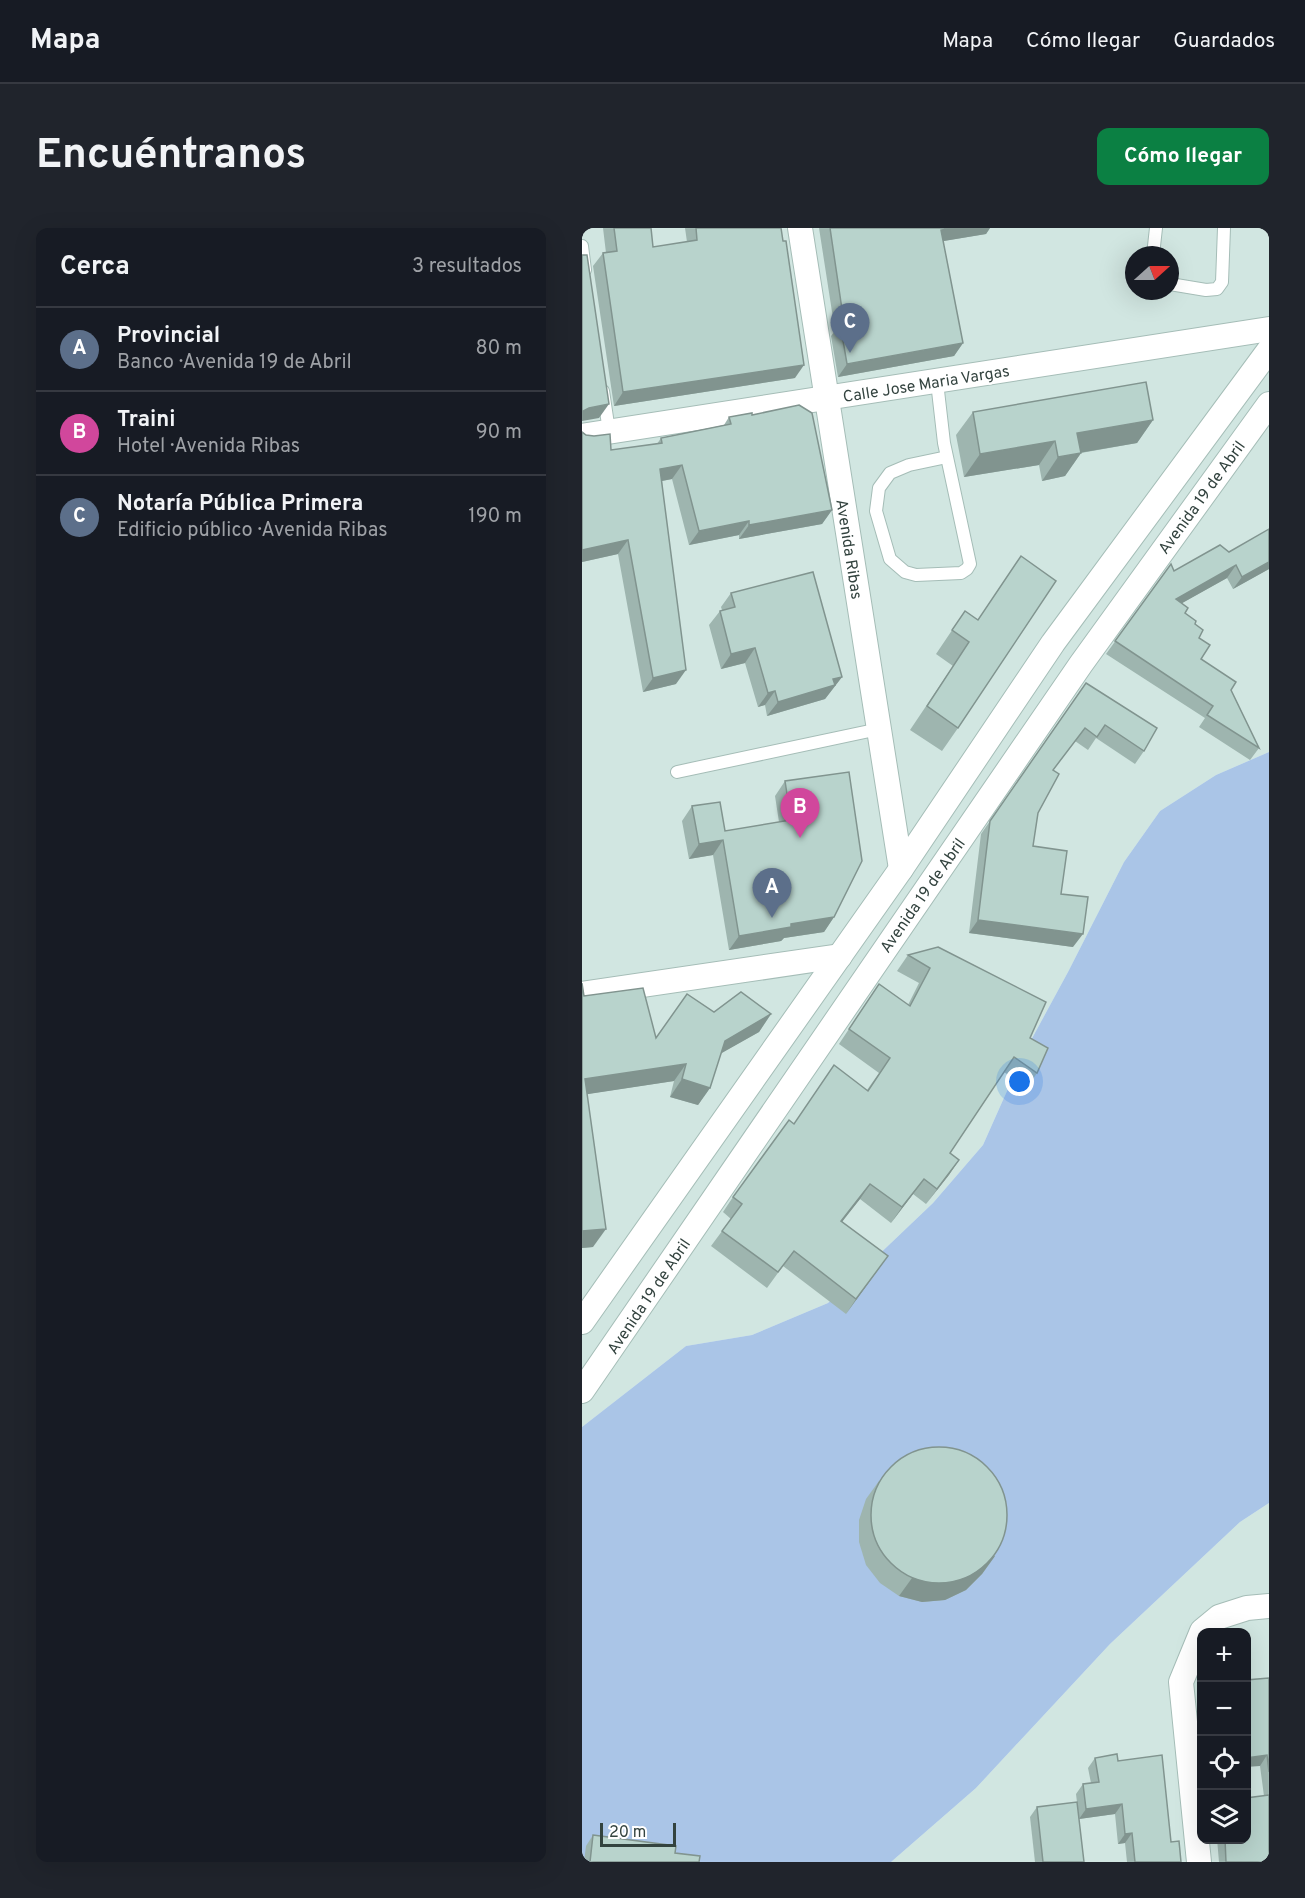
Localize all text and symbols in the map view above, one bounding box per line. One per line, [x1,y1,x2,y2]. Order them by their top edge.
text: Mapa [30,23,100,59]
text: Mapa [942,28,993,55]
text: Cómo llegar [1026,28,1140,55]
text: Guardados [1173,28,1275,55]
button: Cómo llegar [1097,128,1269,185]
text: Encuéntranos [36,130,306,183]
north arrow [1125,246,1179,300]
text: Cerca [60,251,130,284]
text: 3 resultados [412,254,522,280]
pin: C [830,304,870,353]
text: Provincial [117,323,220,350]
text: A [72,336,87,362]
text: 80 m [476,336,522,362]
text: Banco · Avenida 19 de Abril [117,350,352,376]
street label: Calle Jose Maria Vargas [842,362,1011,408]
text: Traini [117,407,175,434]
text: B [73,420,86,446]
text: 90 m [476,420,522,446]
text: Hotel · Avenida Ribas [117,434,300,460]
street label: Avenida 19 de Abril [1155,438,1250,559]
text: Notaría Pública Primera [117,491,363,518]
street label: Avenida Ribas [830,498,866,601]
text: C [73,504,86,530]
text: 190 m [468,504,522,530]
text: Edificio público · Avenida Ribas [117,518,388,544]
pin: B [780,788,820,838]
street label: Avenida 19 de Abril [877,835,971,957]
pin: A [752,868,792,918]
your location [1005,1067,1034,1096]
street label: Avenida 19 de Abril [604,1235,696,1359]
map controls [1197,1628,1251,1844]
button: + [1197,1628,1251,1682]
button: − [1197,1682,1251,1736]
button: locate [1197,1736,1251,1790]
button: layers [1197,1790,1251,1844]
scale bar [600,1820,676,1848]
text: 20 m [609,1823,646,1843]

